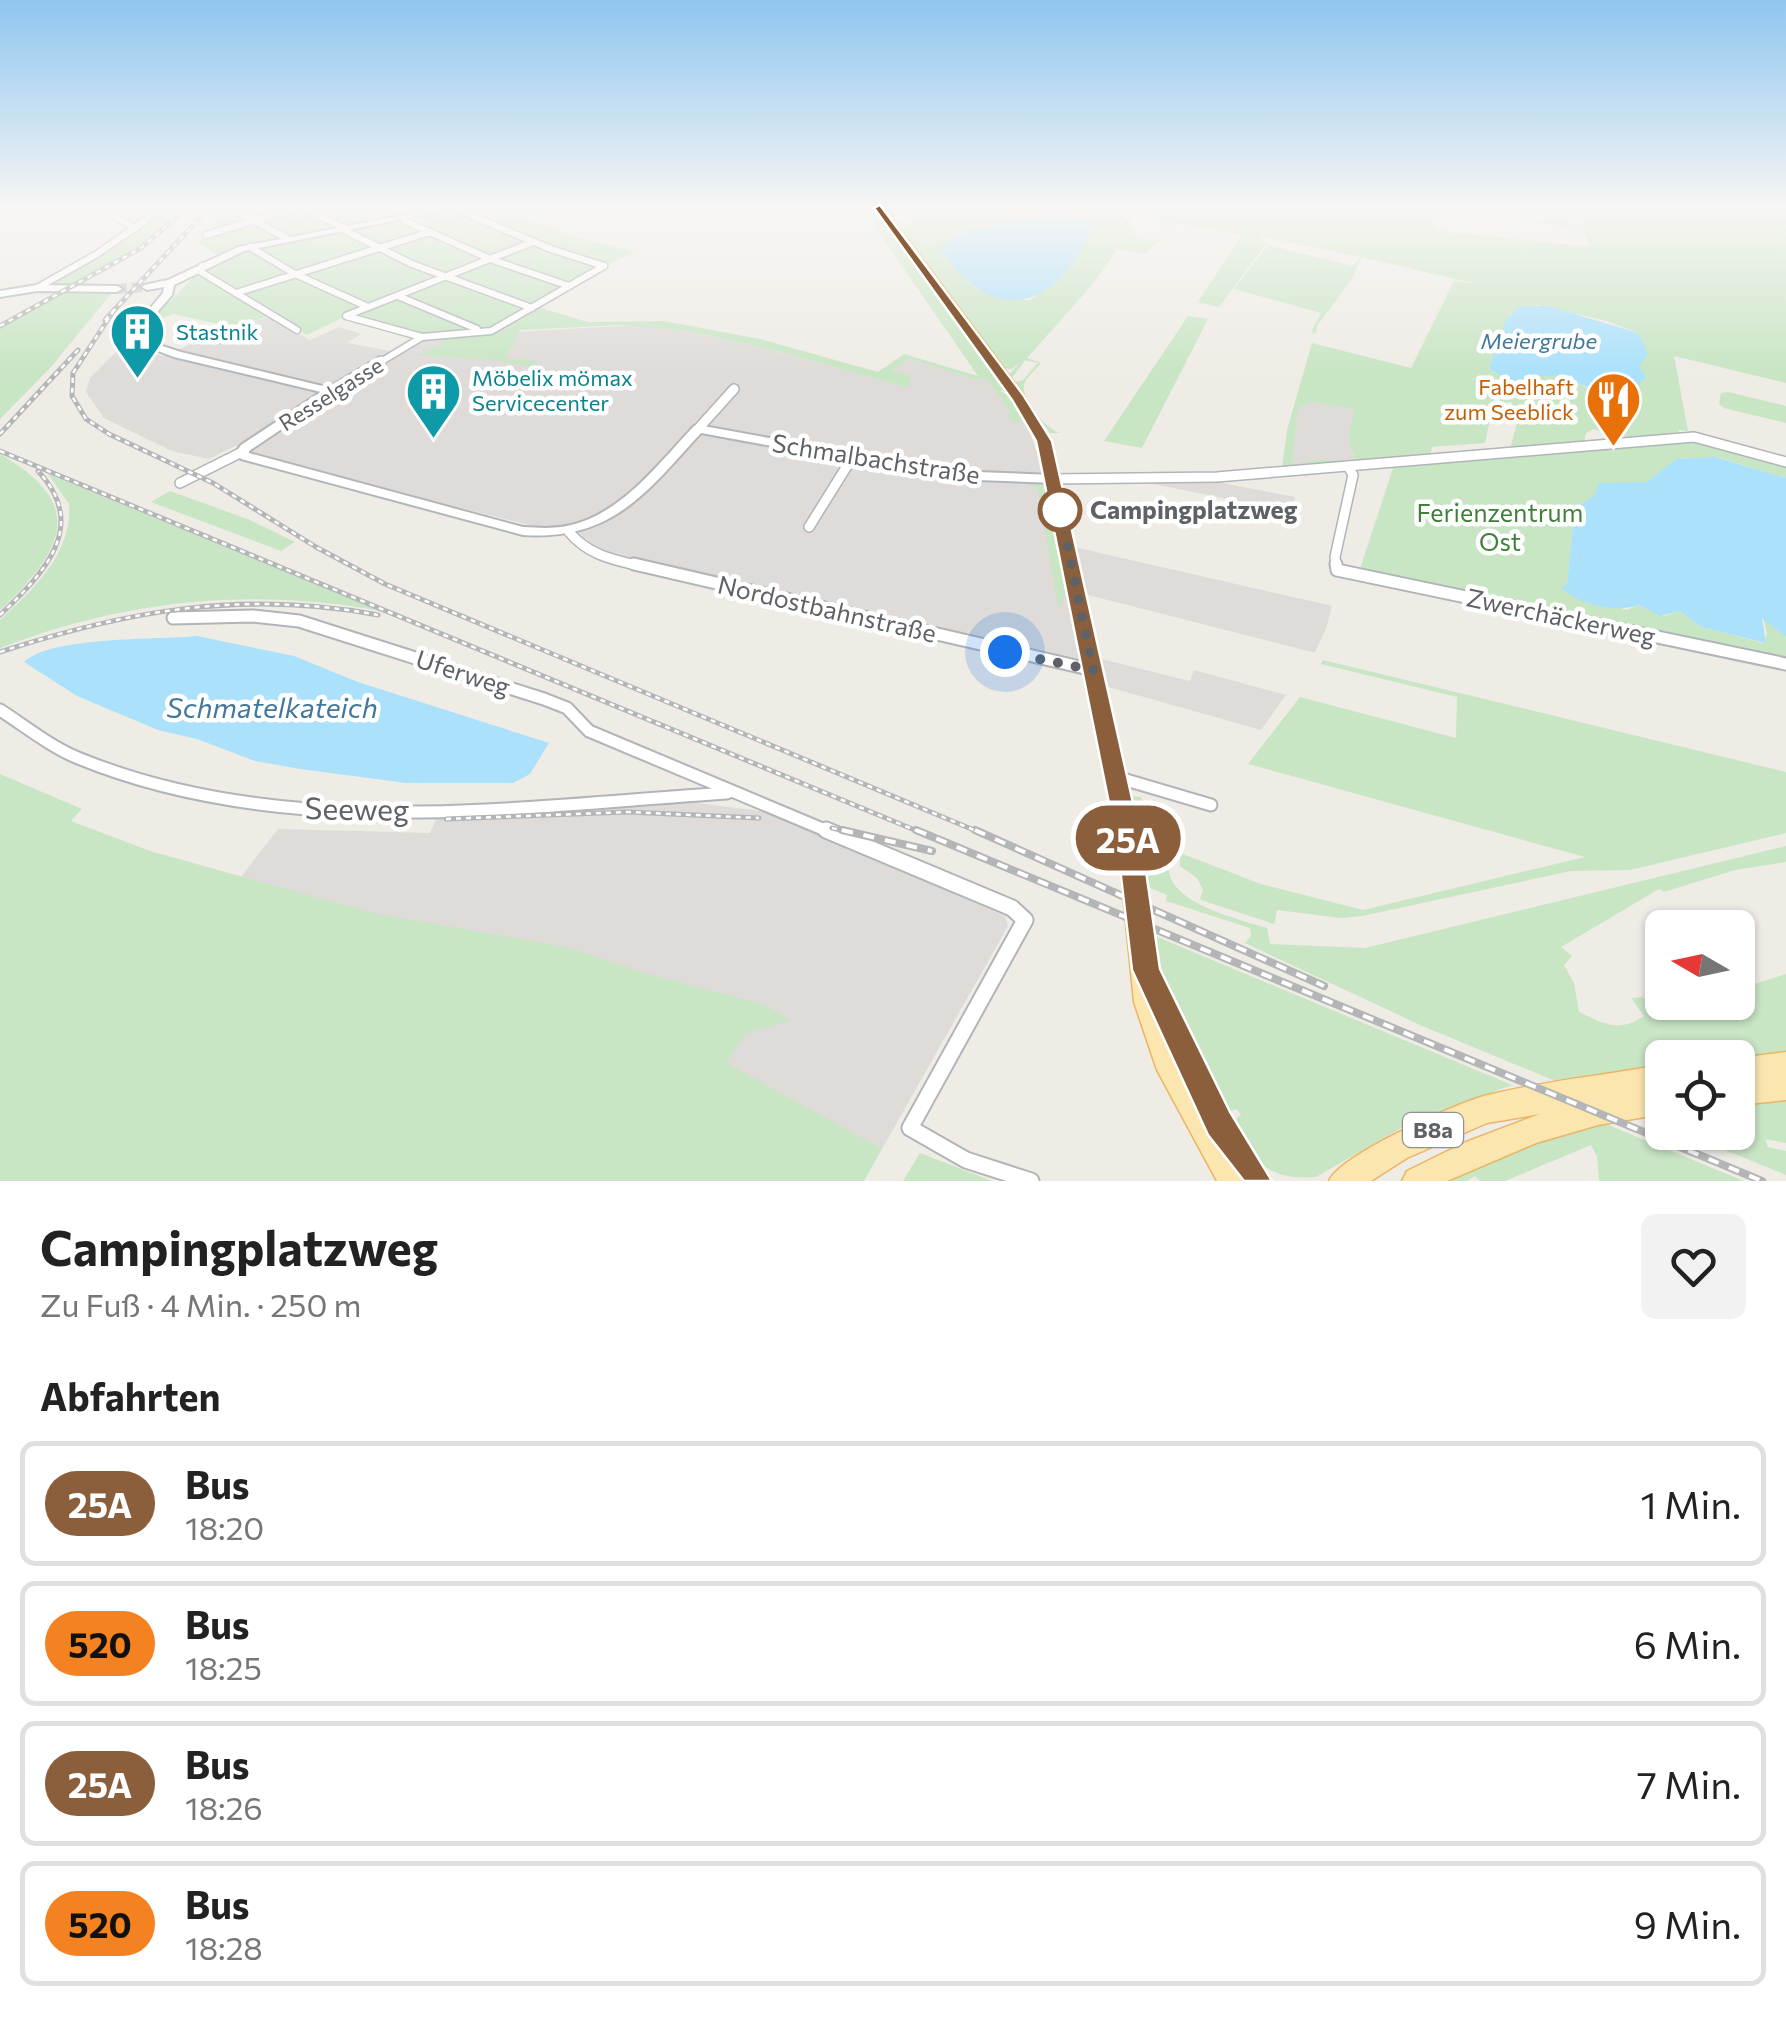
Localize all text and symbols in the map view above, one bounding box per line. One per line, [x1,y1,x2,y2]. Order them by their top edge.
building icon: Stastnik [107,302,167,381]
place label: Stastnik [176,318,258,345]
water label: Meiergrube [1481,327,1598,354]
street label: Resselgasse [274,351,388,436]
building icon: Möbelix mömax Servicecenter [403,361,463,440]
place label: Möbelix mömax Servicecenter [472,364,633,416]
restaurant icon: Fabelhaft zum Seeblick [1583,370,1643,449]
place label: Fabelhaft zum Seeblick [1444,373,1574,425]
street label: Schmalbachstraße [770,427,982,489]
marker: Campingplatzweg [1039,489,1081,531]
place label: Campingplatzweg [1090,494,1298,524]
park label: Ferienzentrum Ost [1417,497,1583,556]
street label: Nordostbahnstraße [715,568,939,648]
street label: Zwerchäckerweg [1464,581,1659,651]
your location [980,627,1030,677]
street label: Uferweg [413,643,514,701]
water label: Schmatelkateich [166,690,378,724]
street label: Seeweg [305,788,410,827]
line badge: 25A [1070,806,1186,870]
text: 25A [1096,817,1160,860]
north arrow [1645,910,1755,1020]
map controls [1645,910,1755,1150]
button: locate [1645,1040,1755,1150]
road number: B8a [1403,1113,1463,1147]
button: heart [1641,1214,1746,1319]
text: Campingplatzweg [40,1217,438,1276]
text: Zu Fuß · 4 Min. · 250 m [40,1284,361,1324]
text: Abfahrten [40,1372,220,1419]
text: Bus [185,1460,250,1507]
text: 1 Min. [1641,1480,1741,1527]
text: 25A [68,1482,132,1525]
text: 18:20 [185,1507,264,1547]
text: Bus [185,1600,250,1647]
text: 6 Min. [1634,1620,1741,1667]
text: 520 [68,1622,132,1665]
text: 18:25 [185,1647,262,1687]
text: Bus [185,1740,250,1787]
text: 7 Min. [1637,1760,1741,1807]
text: 25A [68,1762,132,1805]
text: 18:26 [185,1787,263,1827]
text: Bus [185,1880,250,1927]
text: 9 Min. [1634,1900,1741,1947]
text: 520 [68,1902,132,1945]
text: 18:28 [185,1927,263,1967]

